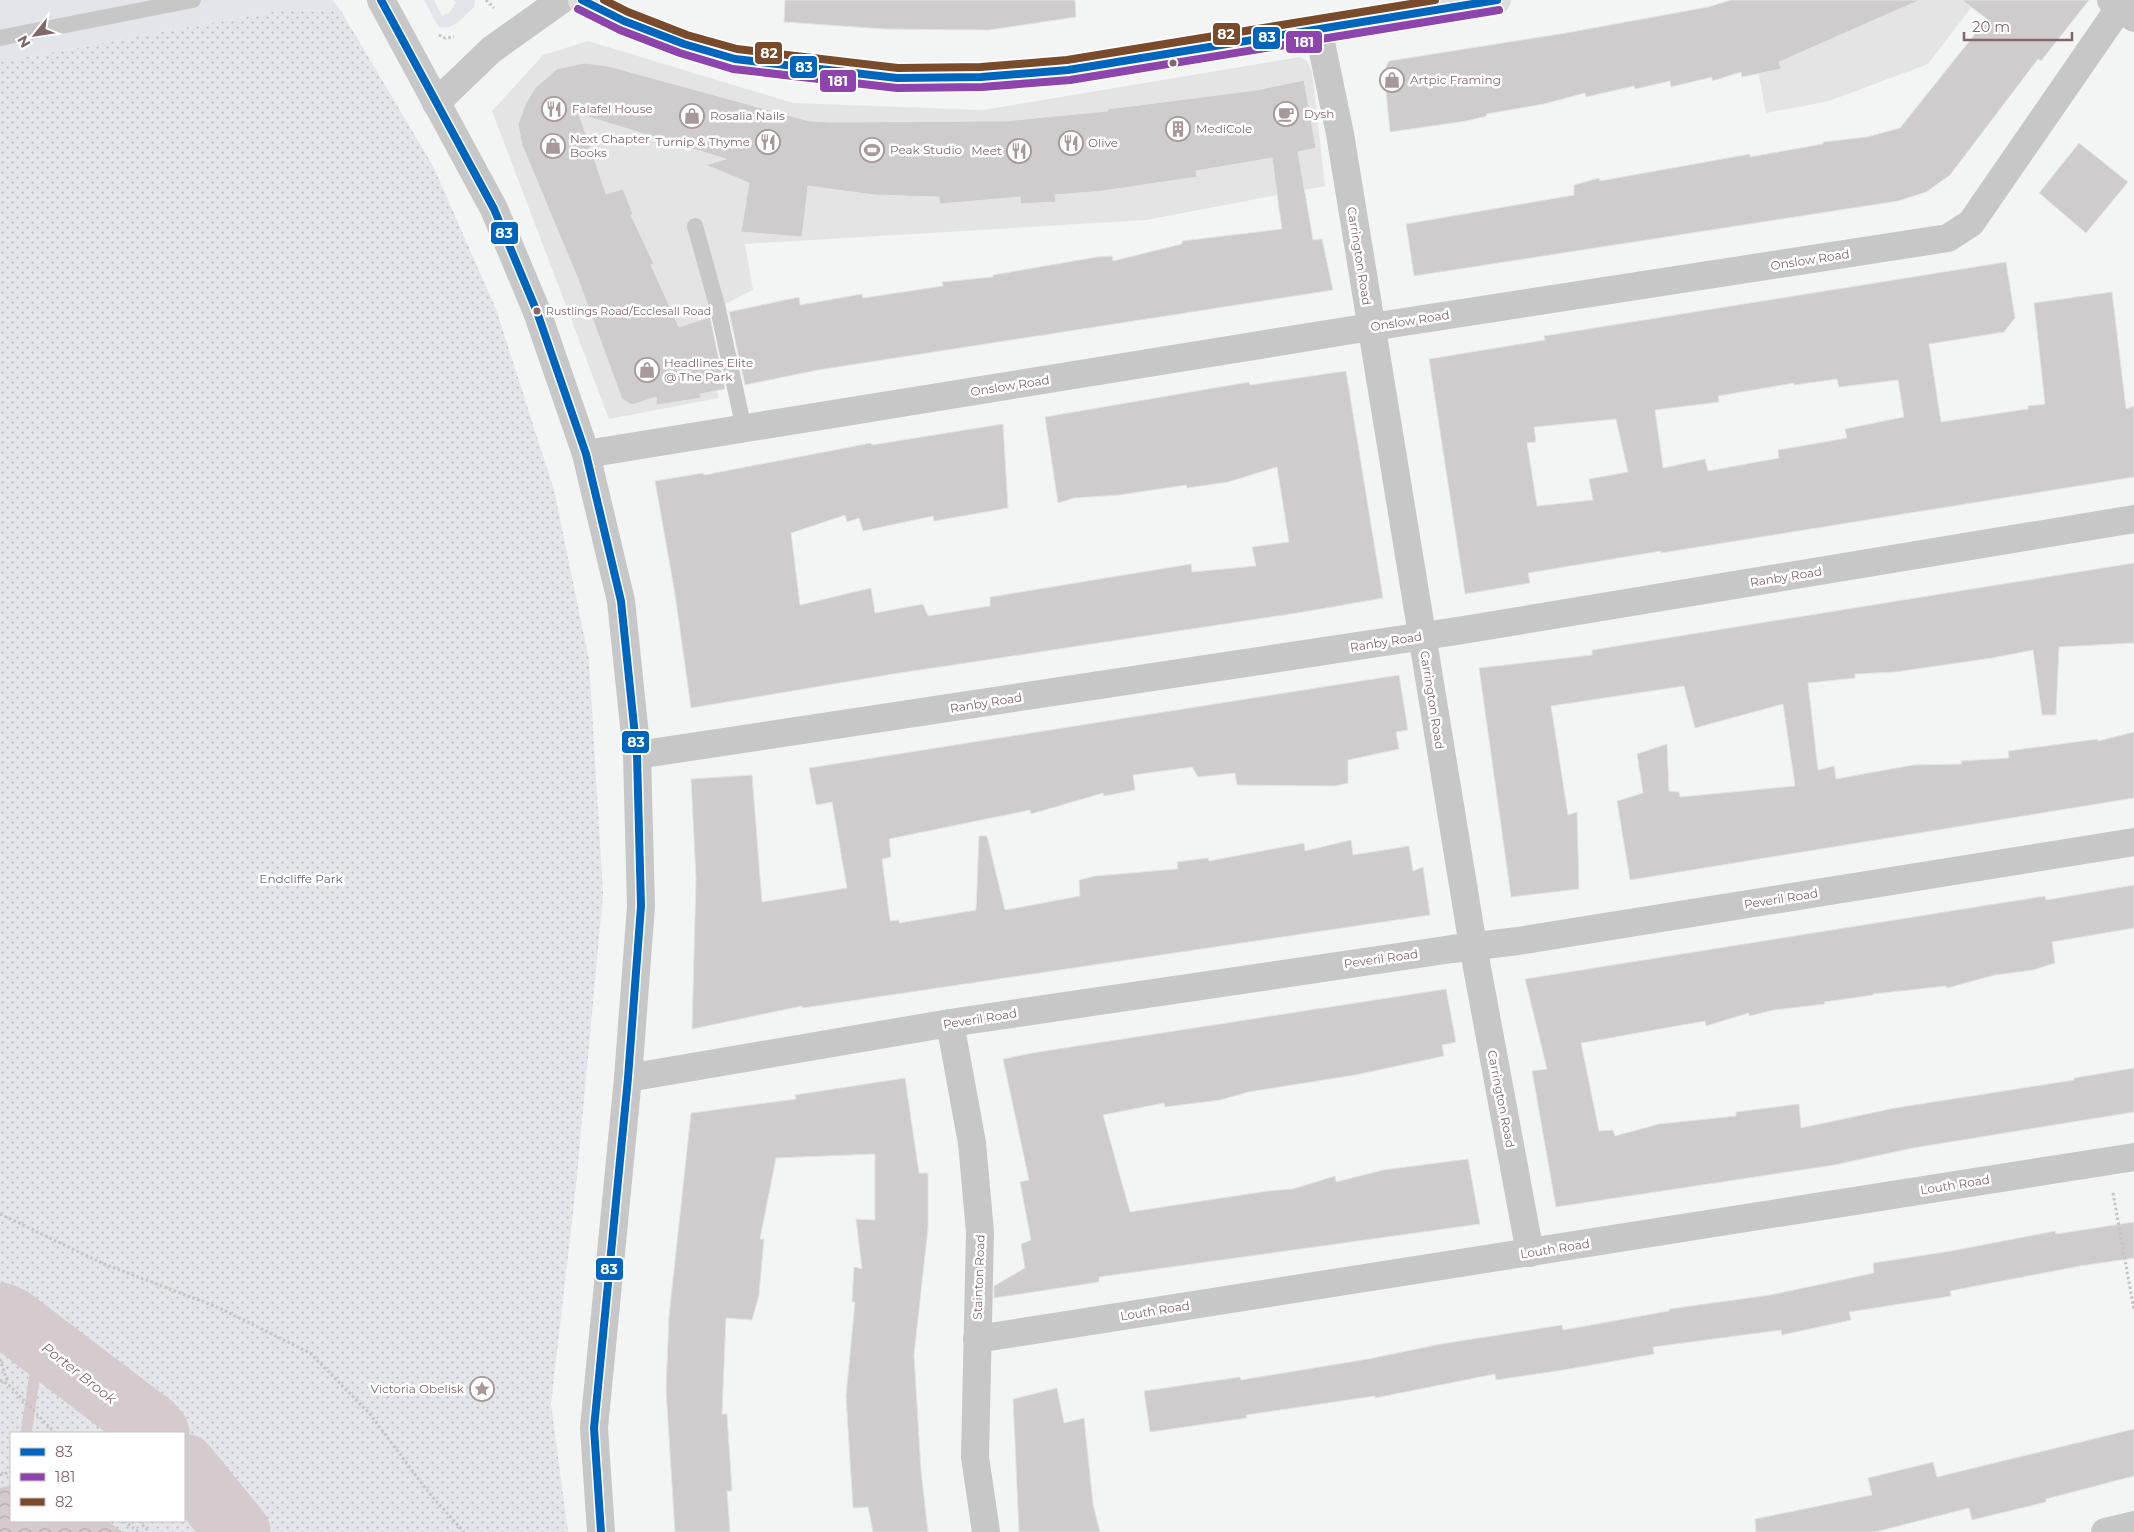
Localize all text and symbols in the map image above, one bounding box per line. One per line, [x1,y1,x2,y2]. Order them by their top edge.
north arrow [10,10,60,60]
scale bar [1964,10,2072,42]
text: 20 m [1972,17,2010,36]
line badge: 82 [1212,22,1241,46]
text: 82 [1217,25,1235,43]
line badge: 83 [1252,26,1281,50]
text: 83 [1258,28,1276,46]
line badge: 181 [1285,30,1323,54]
text: N [13,32,34,51]
text: 181 [1294,33,1314,51]
line badge: 82 [754,41,783,65]
text: 82 [760,44,778,62]
line badge: 83 [789,55,818,79]
text: 83 [795,58,813,76]
unlabelled marker [1168,58,1178,68]
shop icon: Artpic Framing [1379,67,1405,93]
line badge: 181 [819,69,857,93]
text: 181 [828,72,848,90]
place label: Artpic Framing [1410,72,1501,87]
restaurant icon: Falafel House [541,96,567,122]
place label: Falafel House [572,101,653,116]
cafe icon: Dysh [1273,101,1299,127]
shop icon: Rosalia Nails [679,103,705,129]
place label: Dysh [1304,106,1334,121]
place label: Rosalia Nails [710,108,785,123]
building icon: MediCole [1165,116,1191,142]
place label: MediCole [1196,121,1252,136]
restaurant icon: Turnip & Thyme [755,129,781,155]
restaurant icon: Olive [1058,130,1084,156]
place label: Next Chapter Books [570,131,650,160]
shop icon: Next Chapter Books [540,133,566,159]
place label: Turnip & Thyme [655,134,750,149]
place label: Olive [1088,135,1118,150]
sports icon: Peak Studio [859,137,885,163]
restaurant icon: Meet [1006,138,1032,164]
place label: Peak Studio [890,142,962,157]
place label: Meet [971,143,1002,158]
street label: Carrington Road [1344,206,1375,306]
line badge: 83 [490,221,519,245]
text: 83 [495,224,513,242]
street label: Onslow Road [1769,246,1850,273]
place label: Rustlings Road/Ecclesall Road [546,304,711,318]
marker: Rustlings Road/Ecclesall Road [532,306,542,316]
street label: Onslow Road [1369,307,1450,334]
place label: Headlines Elite @ The Park [664,355,753,384]
shop icon: Headlines Elite @ The Park [634,357,660,383]
street label: Onslow Road [969,372,1050,399]
street label: Ranby Road [1749,563,1823,590]
street label: Ranby Road [1349,628,1423,655]
street label: Carrington Road [1417,650,1448,750]
street label: Ranby Road [949,689,1023,716]
line badge: 83 [621,730,650,754]
text: 83 [627,733,645,751]
park label: Endcliffe Park [259,871,343,886]
street label: Peveril Road [1743,885,1819,912]
street label: Peveril Road [1343,946,1419,971]
street label: Peveril Road [942,1005,1018,1032]
street label: Carrington Road [1485,1049,1518,1149]
street label: Louth Road [1919,1172,1991,1197]
street label: Stainton Road [970,1234,987,1320]
street label: Louth Road [1519,1236,1591,1261]
line badge: 83 [595,1257,624,1281]
text: 83 [600,1260,618,1278]
street label: Louth Road [1119,1298,1191,1323]
water label: Porter Brook [38,1338,120,1408]
place icon: Victoria Obelisk [469,1376,495,1402]
place label: Victoria Obelisk [370,1381,465,1396]
legend [10,1432,185,1522]
text: 83 [55,1442,73,1461]
text: 181 [55,1467,75,1486]
text: 82 [55,1492,73,1511]

